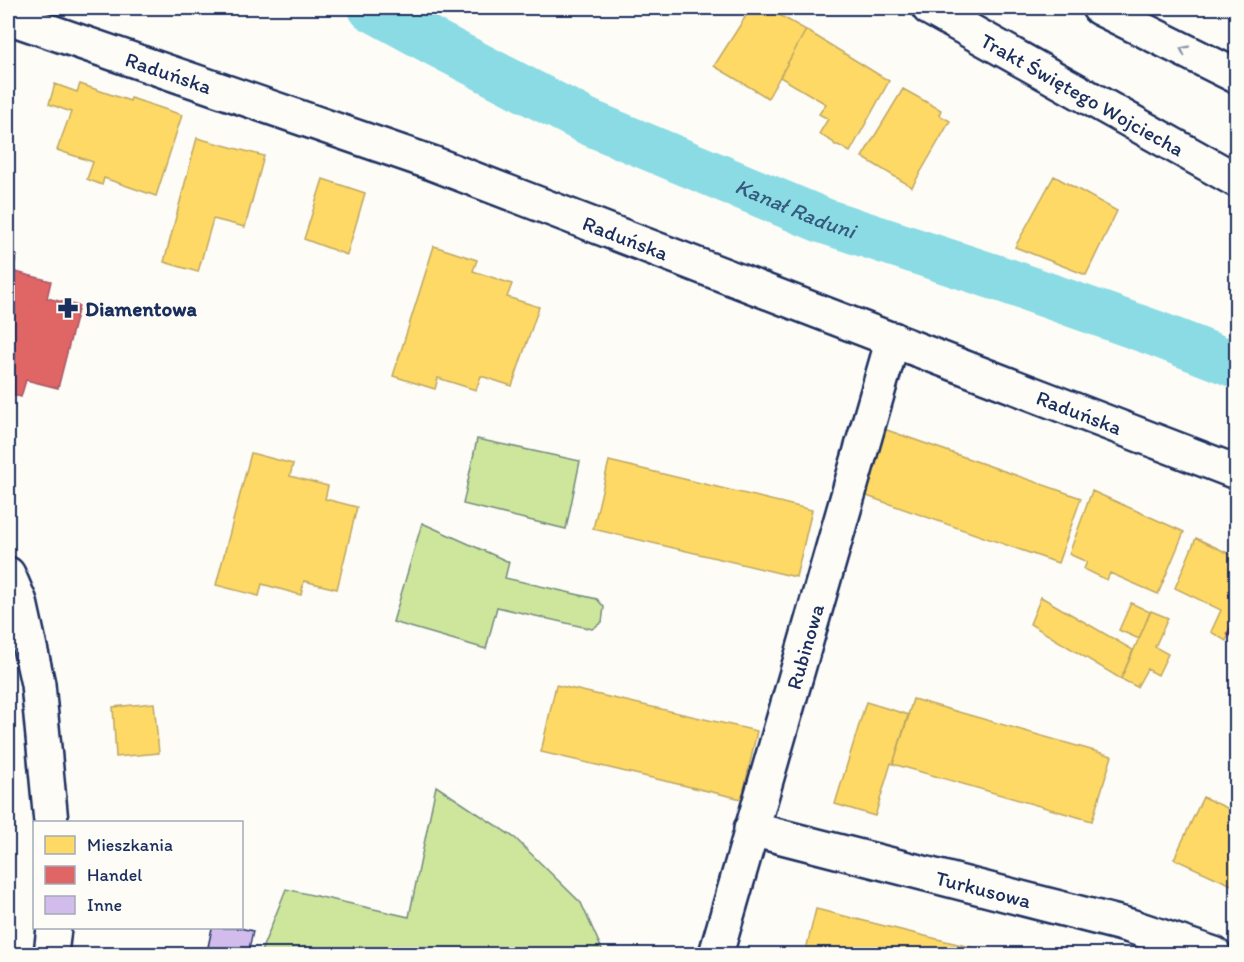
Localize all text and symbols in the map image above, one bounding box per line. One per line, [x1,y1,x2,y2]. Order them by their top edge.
street label: Trakt Świętego Wojciecha [977,27,1189,161]
street label: Raduńska [122,46,215,99]
one-way arrow [1180,46,1191,57]
water label: Kanał Raduni [731,172,861,245]
street label: Raduńska [579,210,672,265]
pharmacy icon: Diamentowa [56,296,80,320]
place label: Diamentowa [85,296,198,321]
street label: Raduńska [1033,384,1126,440]
street label: Rubinowa [780,601,829,692]
legend [33,821,243,929]
text: Mieszkania [87,834,173,856]
text: Handel [87,864,142,886]
street label: Turkusowa [933,864,1034,913]
text: Inne [87,894,122,916]

